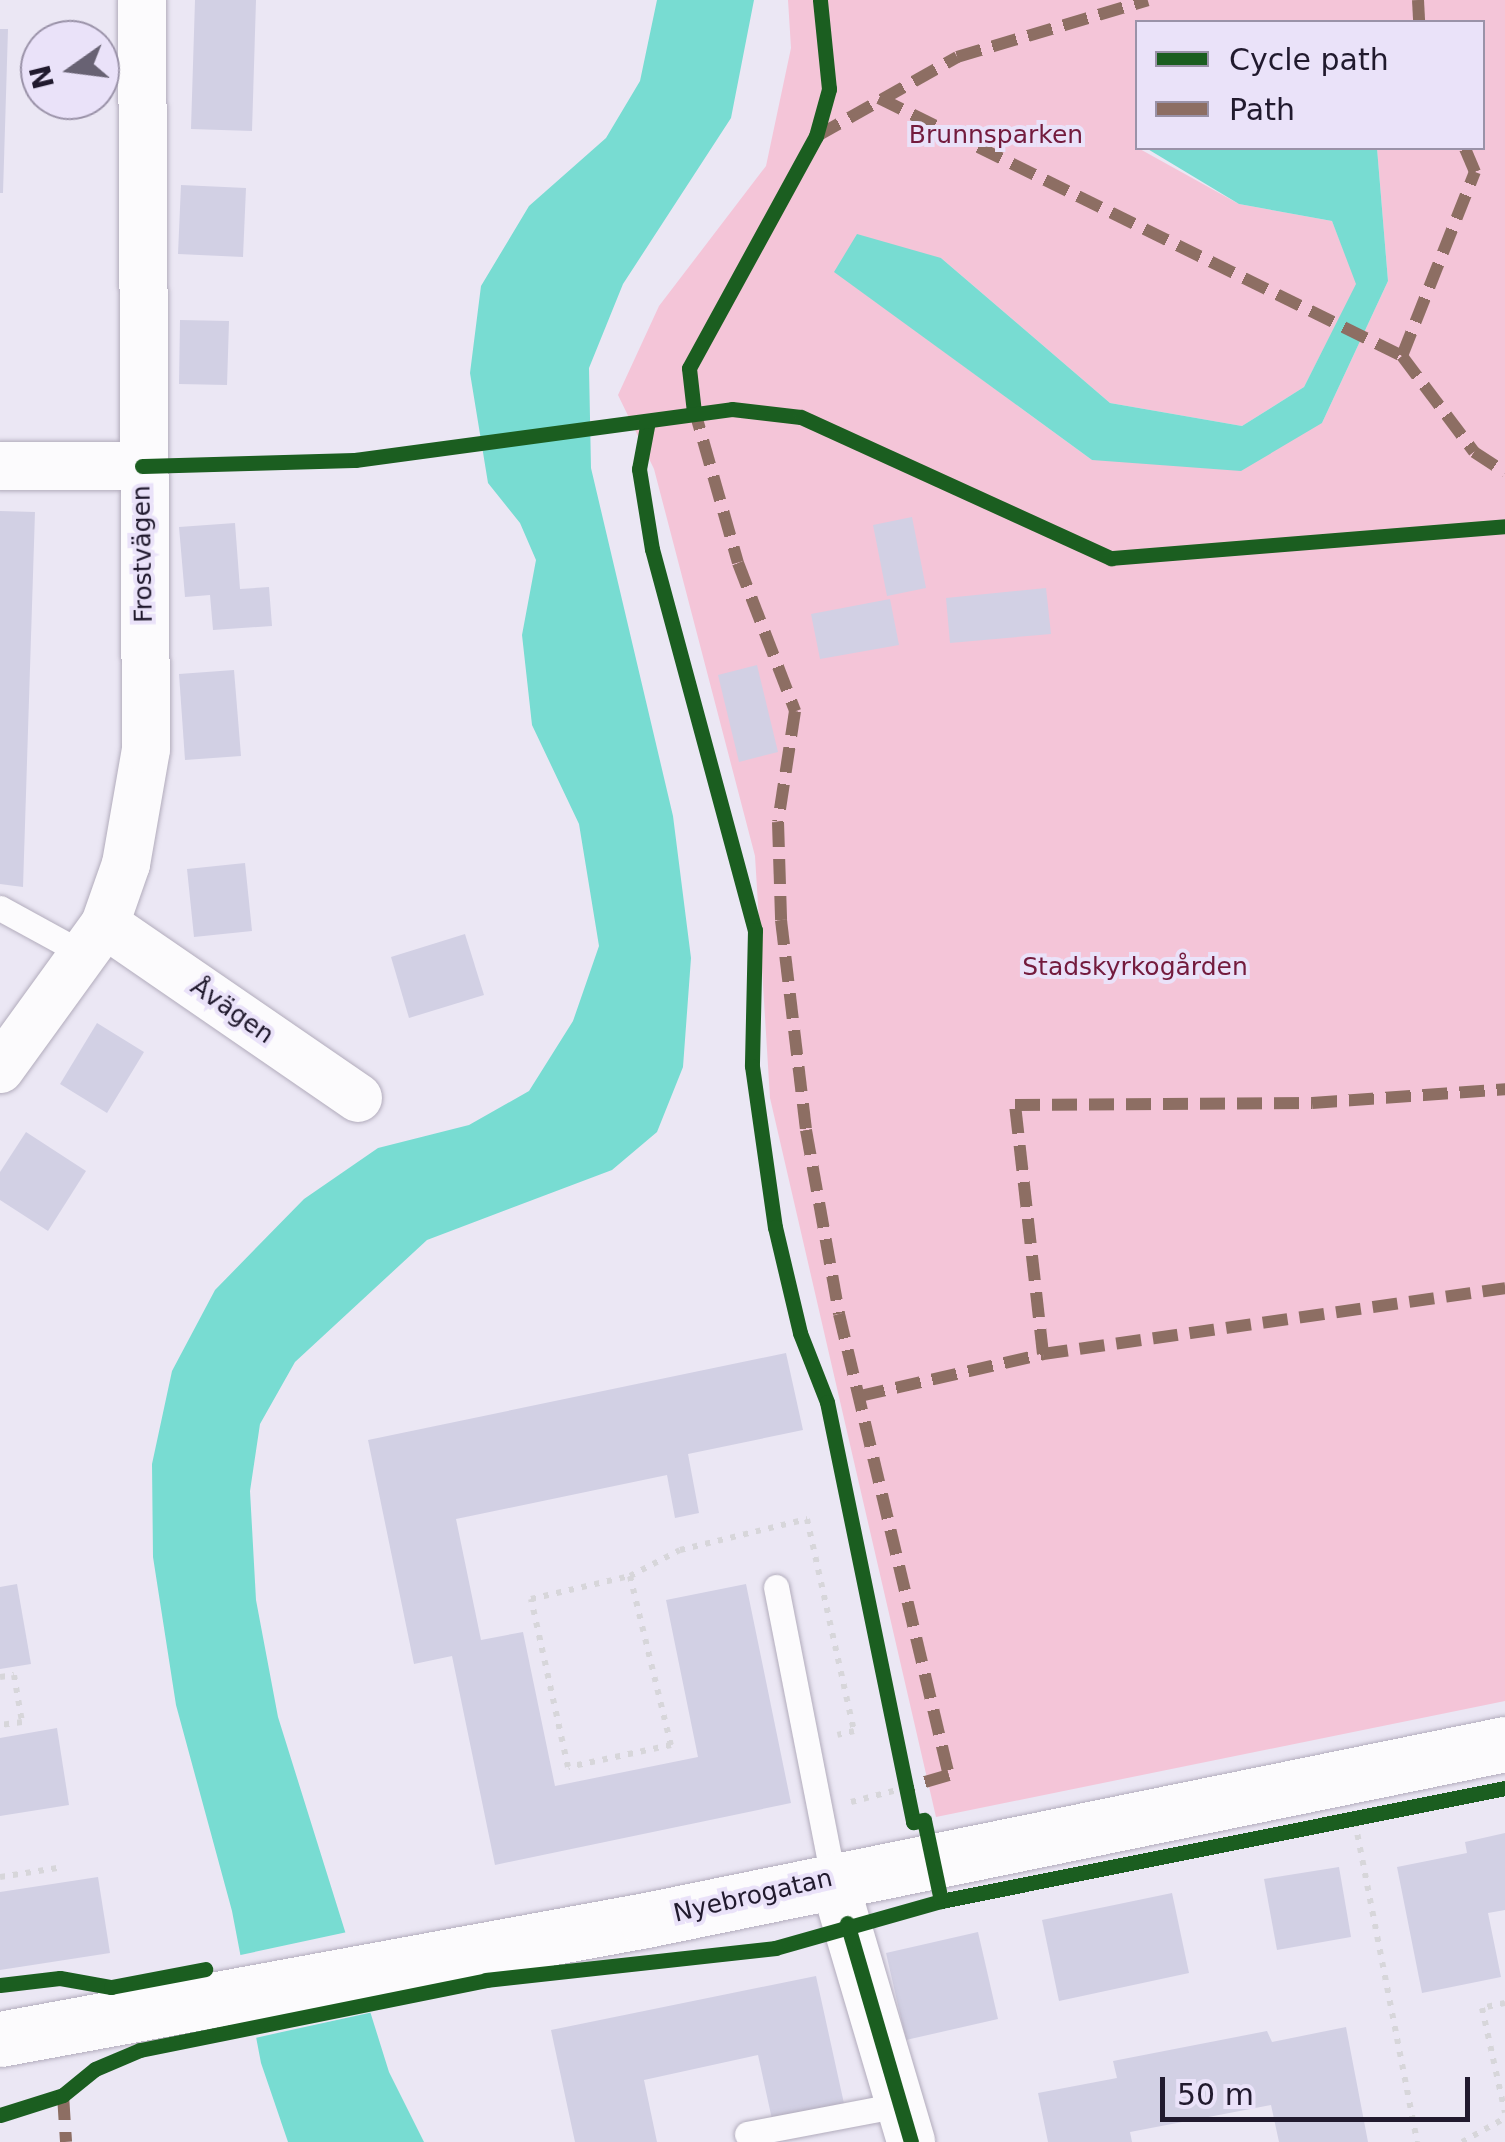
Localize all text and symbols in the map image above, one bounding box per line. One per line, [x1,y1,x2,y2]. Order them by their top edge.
north arrow [20,20,120,120]
legend [1135,20,1485,150]
text: Cycle path [1229,42,1389,77]
text: N [24,62,61,92]
text: Path [1229,92,1295,127]
park label: Brunnsparken [909,120,1083,150]
street label: Frostvägen [127,485,159,623]
park label: Stadskyrkogården [1022,952,1248,982]
street label: Åvägen [185,972,279,1050]
street label: Nyebrogatan [671,1863,835,1929]
scale bar [1165,2057,1475,2119]
text: 50 m [1177,2077,1254,2112]

